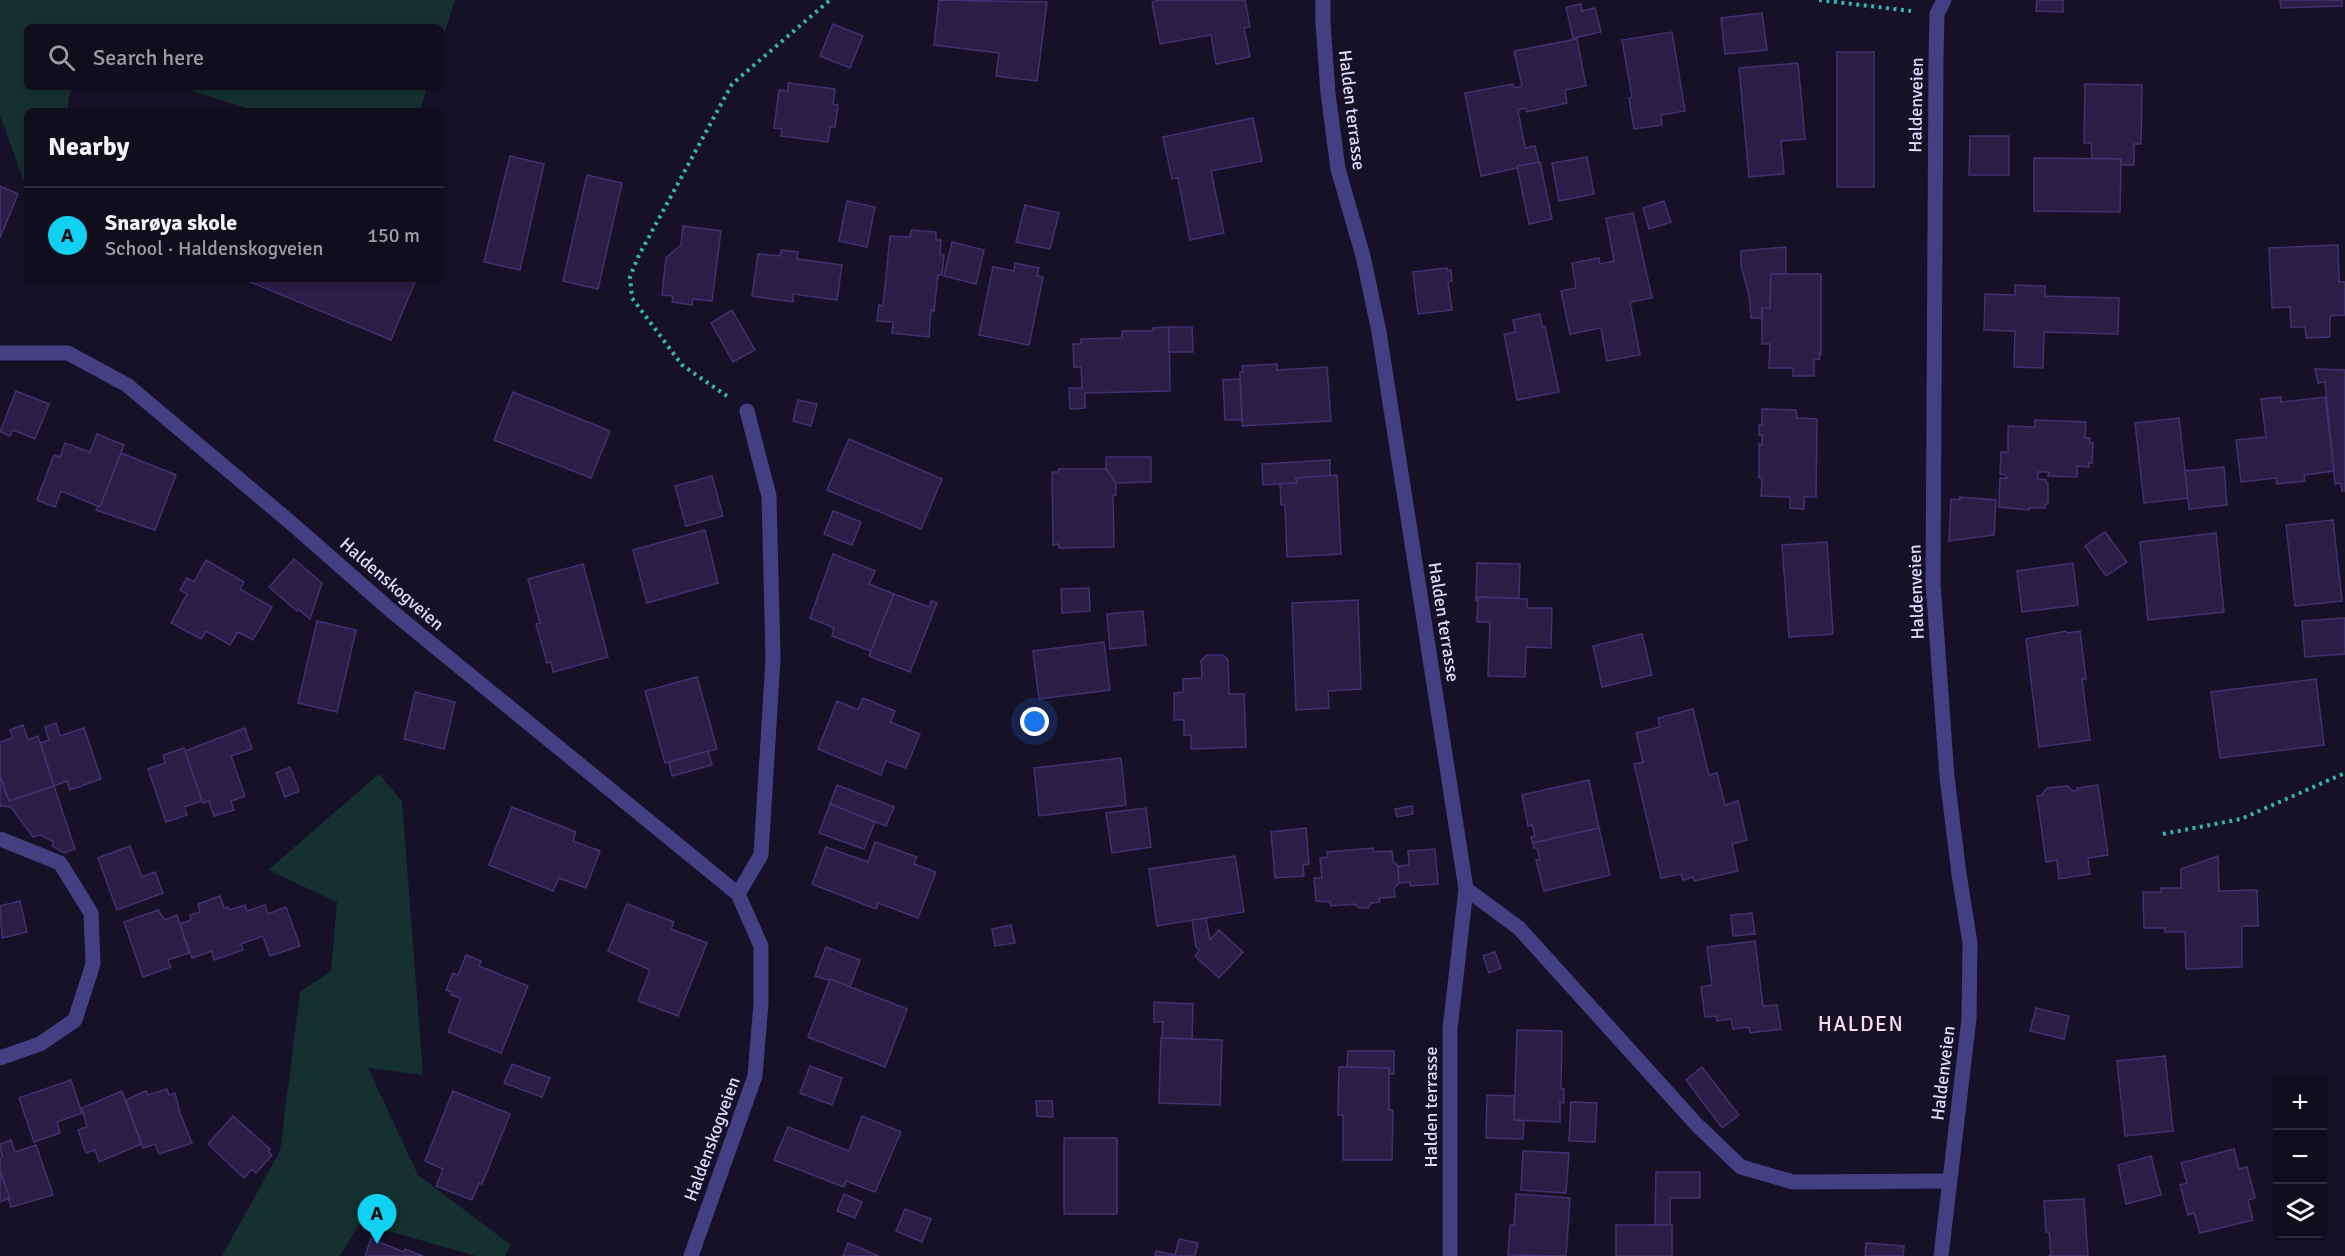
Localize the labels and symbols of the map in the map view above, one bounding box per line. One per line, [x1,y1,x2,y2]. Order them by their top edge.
street label: Halden terrasse [1334,49,1370,171]
street label: Haldenveien [1904,57,1928,153]
street label: Haldenskogveien [335,533,449,635]
street label: Haldenveien [1903,544,1929,640]
street label: Halden terrasse [1424,561,1464,683]
your location [1020,707,1049,736]
district label: HALDEN [1818,1011,1904,1037]
street label: Haldenveien [1926,1024,1960,1122]
street label: Halden terrasse [1420,1047,1442,1167]
street label: Haldenskogveien [679,1074,745,1204]
pin: A [358,1194,397,1244]

